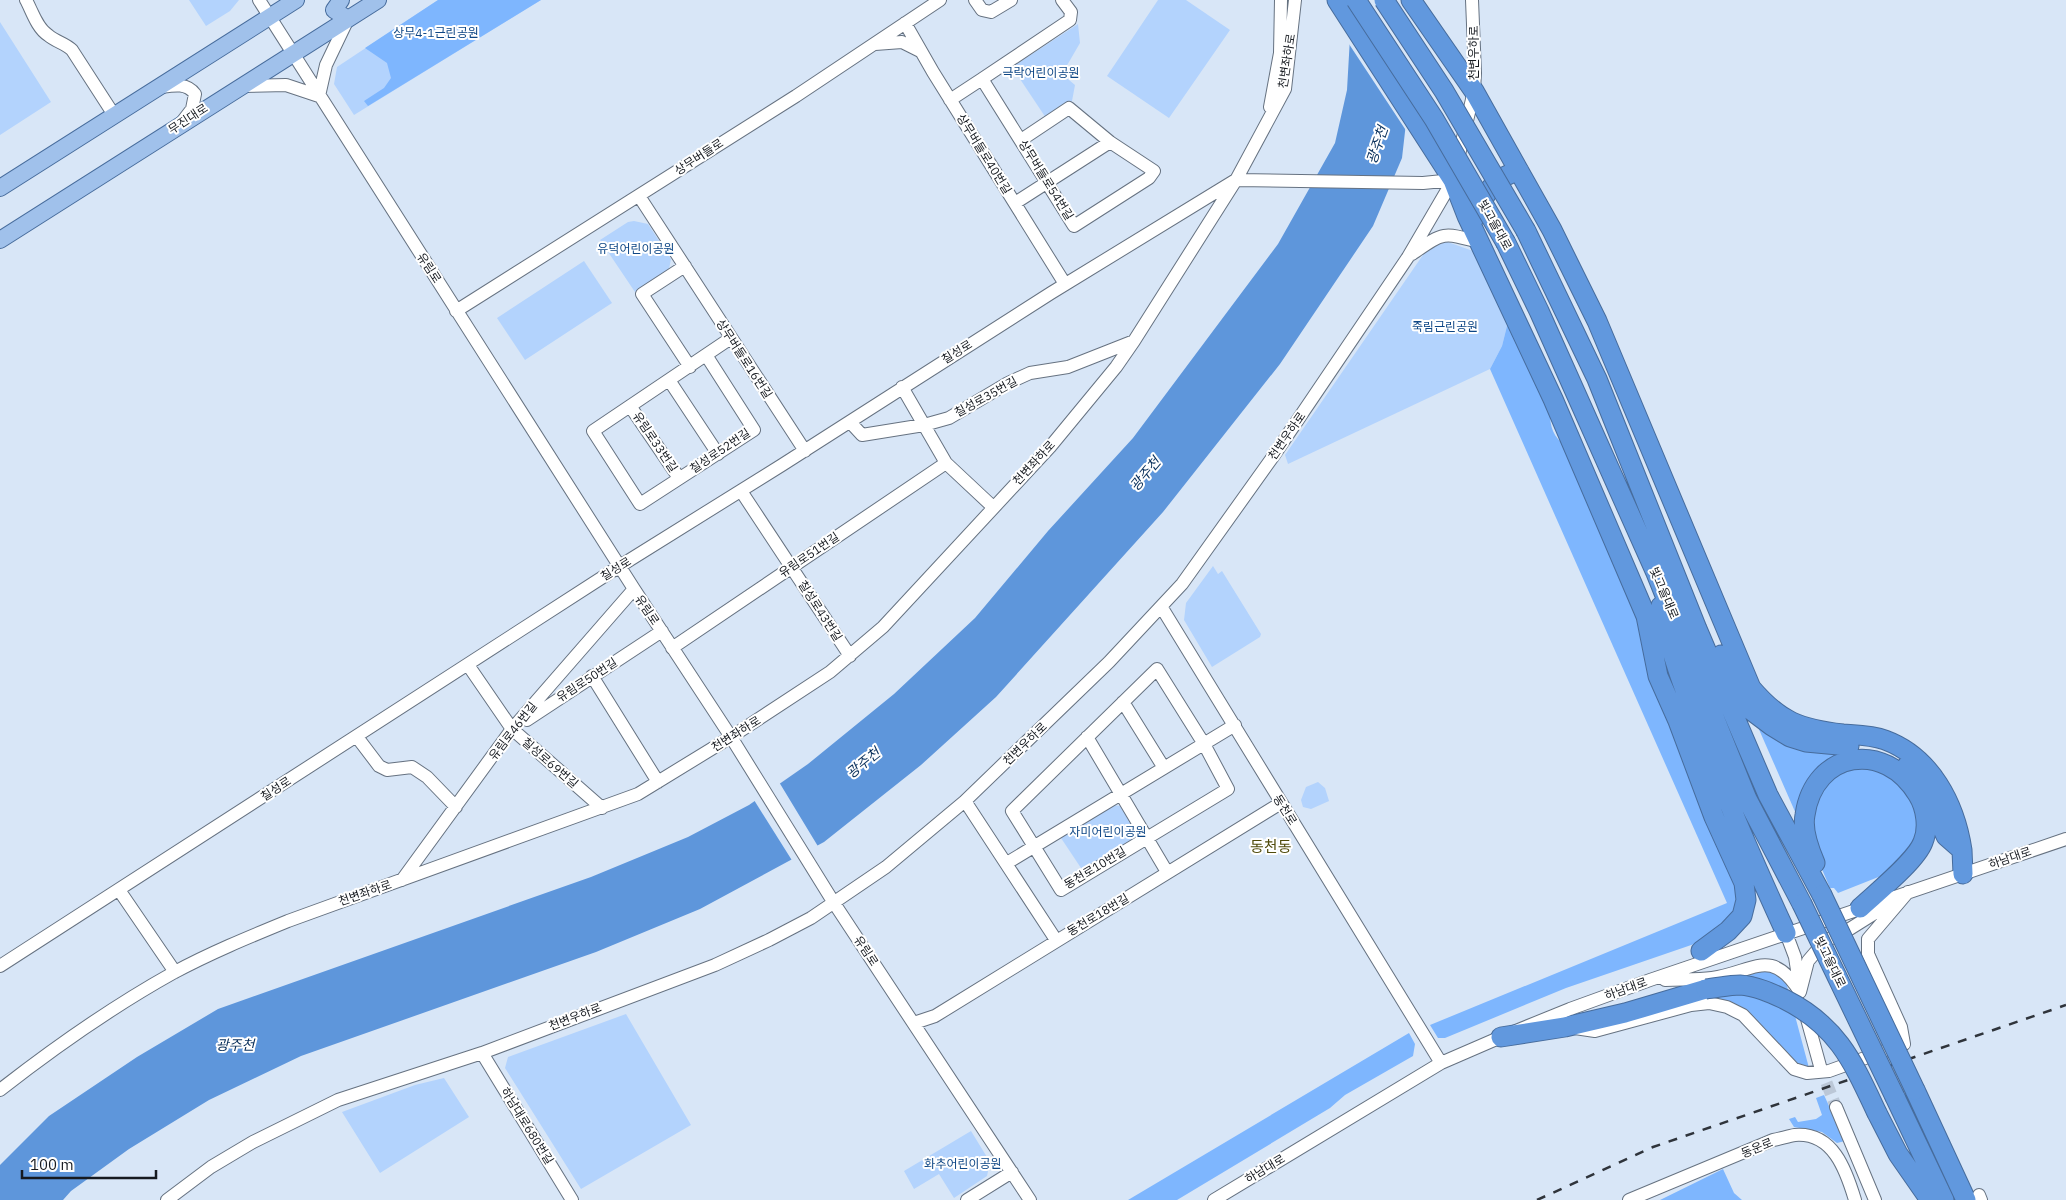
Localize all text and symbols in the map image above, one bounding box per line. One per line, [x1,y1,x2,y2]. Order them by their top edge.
park label: 상무4-1근린공원 [393,25,479,40]
street label: 천변우하로 [1466,25,1481,81]
street label: 천변좌하로 [1275,32,1298,89]
park label: 극락어린이공원 [1002,65,1080,80]
street label: 무진대로 [165,100,210,137]
street label: 상무버들로40번길 [954,111,1015,197]
water label: 광주천 [1362,123,1392,166]
street label: 상무버들로 [671,135,726,178]
street label: 상무버들로54번길 [1016,137,1077,223]
street label: 빛고을대로 [1475,197,1515,253]
park label: 유덕어린이공원 [597,241,675,256]
street label: 유림로 [414,250,445,286]
street label: 상무버들로16번길 [713,316,776,401]
park label: 죽림근린공원 [1412,319,1478,334]
street label: 칠성로 [939,336,975,367]
street label: 칠성로35번길 [952,373,1020,420]
street label: 유림로33번길 [630,409,681,475]
street label: 천변우하로 [1265,409,1309,463]
street label: 칠성로52번길 [687,425,753,476]
street label: 천변좌하로 [1009,437,1058,488]
water label: 광주천 [1126,453,1165,495]
street label: 유림로51번길 [776,529,842,580]
street label: 칠성로 [598,553,634,584]
street label: 빛고을대로 [1647,564,1682,621]
street label: 칠성로43번길 [795,577,846,644]
street label: 유림로 [632,592,663,628]
street label: 유림로50번길 [553,654,620,705]
street label: 유림로46번길 [485,699,540,763]
street label: 천변좌하로 [708,713,763,755]
street label: 천변우하로 [1000,719,1050,768]
street label: 칠성로69번길 [519,734,582,791]
water label: 광주천 [842,743,885,782]
street label: 칠성로 [258,773,294,804]
street label: 동천로 [1270,792,1301,828]
park label: 자미어린이공원 [1069,824,1147,839]
district label: 동천동 [1250,837,1292,856]
street label: 동천로10번길 [1061,843,1128,892]
street label: 하남대로 [1987,843,2033,872]
street label: 천변좌하로 [336,876,393,909]
street label: 동천로18번길 [1064,890,1131,939]
street label: 유림로 [851,933,882,969]
street label: 빛고을대로 [1812,934,1849,990]
street label: 하남대로 [1603,974,1649,1003]
street label: 천변우하로 [546,1000,603,1033]
water label: 광주천 [216,1036,255,1054]
street label: 하남대로680번길 [498,1085,557,1167]
street label: 동운로 [1739,1134,1775,1161]
scale bar [22,1148,156,1180]
street label: 하남대로 [1242,1151,1288,1186]
text: 100 m [30,1155,74,1174]
park label: 화추어린이공원 [924,1156,1002,1171]

